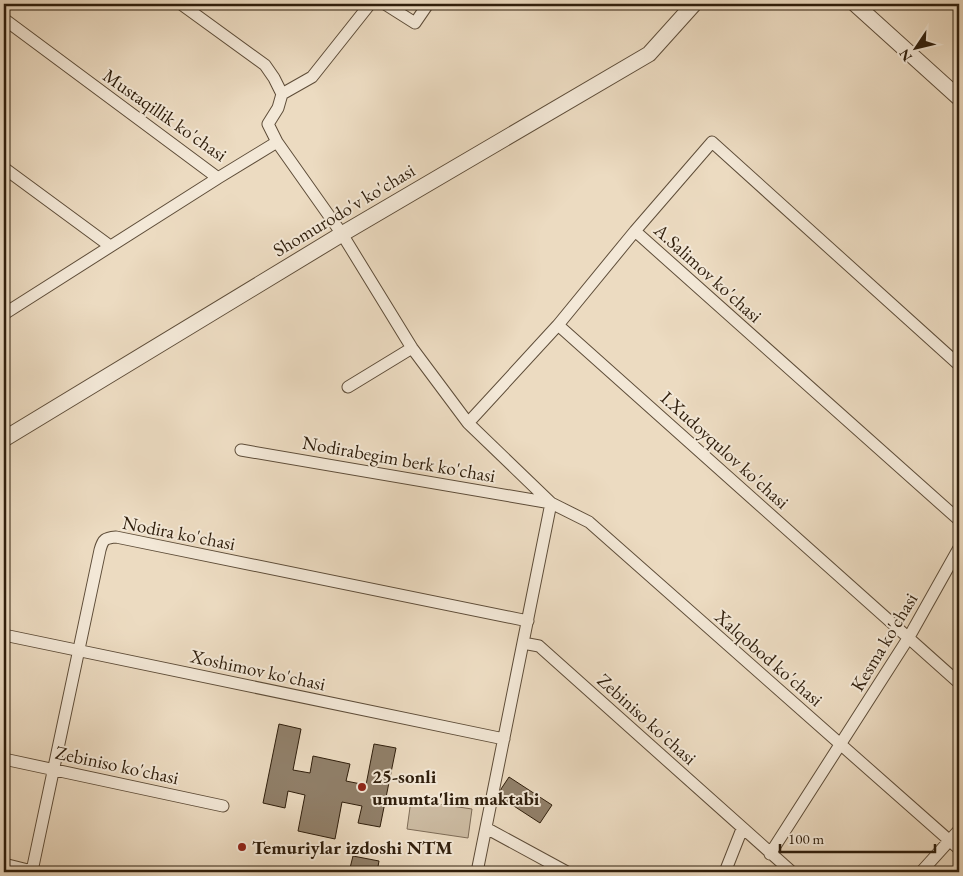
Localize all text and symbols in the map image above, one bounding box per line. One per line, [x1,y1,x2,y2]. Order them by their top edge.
north arrow [890,22,940,72]
text: N [894,45,916,65]
street label: Mustaqillik ko'chasi [98,63,232,167]
street label: Shomurodo'v ko'chasi [268,158,420,262]
street label: A.Salimov ko'chasi [648,217,768,328]
street label: I.Xudoyqulov ko'chasi [656,386,795,515]
street label: Nodirabegim berk ko'chasi [301,430,498,488]
street label: Nodira ko'chasi [120,510,238,556]
street label: Kesma ko'chasi [845,588,923,696]
street label: Xalqobod ko'chasi [709,603,829,712]
street label: Xoshimov ko'chasi [187,643,328,697]
street label: Zebiniso ko'chasi [592,668,702,770]
street label: Zebiniso ko'chasi [53,740,181,790]
place label: 25-sonli umumta'lim maktabi [372,764,540,811]
marker: 25-sonli umumta'lim maktabi [356,781,368,793]
scale bar [780,821,936,853]
text: 100 m [788,829,825,848]
place label: Temuriylar izdoshi NTM [252,835,453,860]
marker: Temuriylar izdoshi NTM [236,841,248,853]

